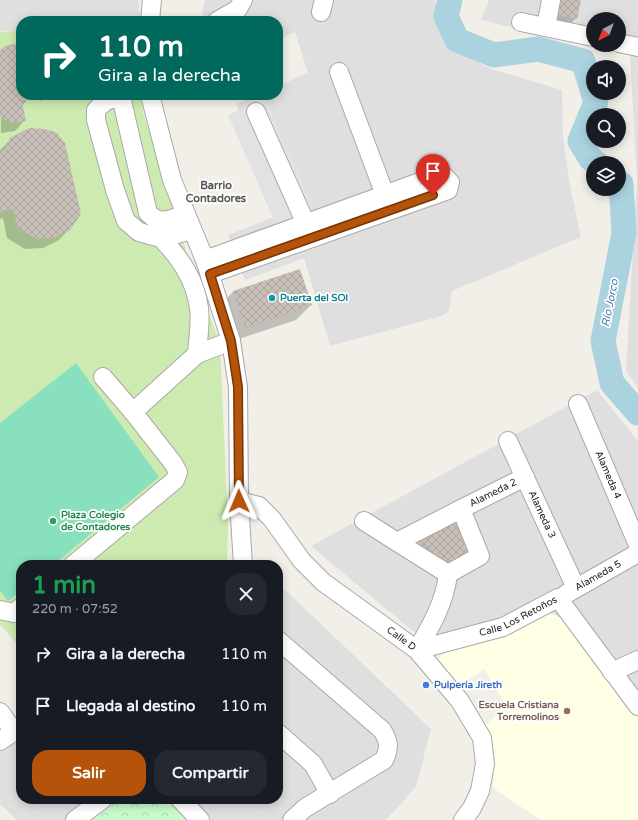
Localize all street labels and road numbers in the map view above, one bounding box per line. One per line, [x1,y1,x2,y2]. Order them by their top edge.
street label: Alameda 4 [593,449,624,501]
street label: Alameda 2 [468,476,519,510]
street label: Alameda 3 [526,489,558,540]
street label: Alameda 5 [573,558,623,594]
street label: Calle Los Retoños [478,593,559,639]
street label: Calle D [384,624,418,653]

